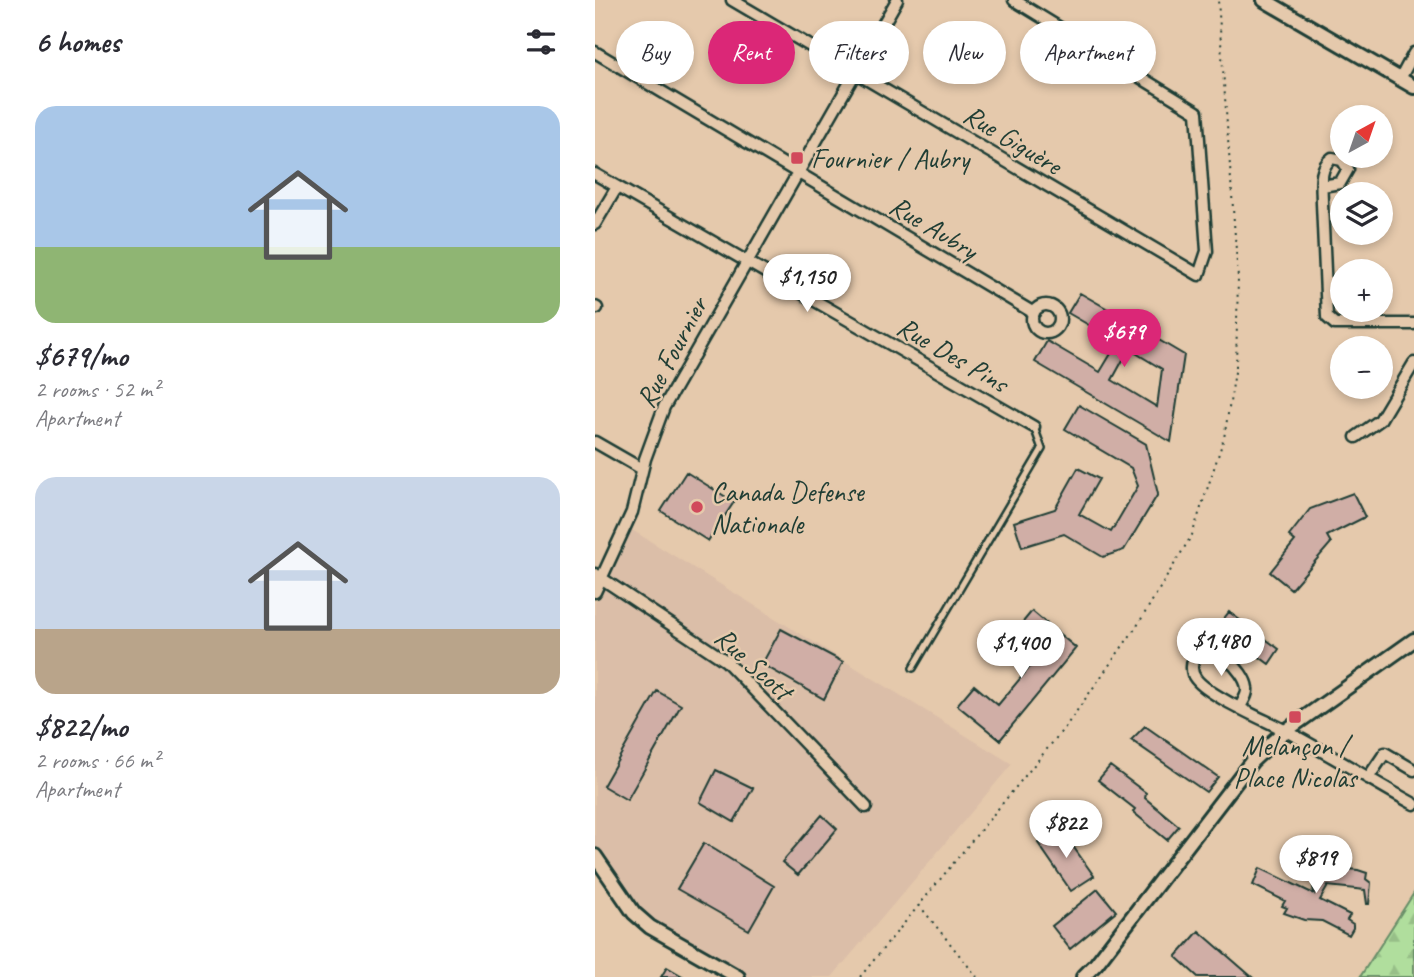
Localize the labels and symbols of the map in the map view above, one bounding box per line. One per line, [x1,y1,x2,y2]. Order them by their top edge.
street label: Rue Giguère [957,97,1070,183]
north arrow [1330,105,1393,168]
place label: Fournier / Aubry [811,141,971,176]
marker: Fournier / Aubry [789,150,805,166]
street label: Rue Aubry [883,188,986,269]
pin: $1,150 [750,254,864,314]
street label: Rue Fournier [628,289,716,413]
street label: Rue Des Pins [891,309,1017,401]
pin: $679 [1083,310,1165,369]
place label: Canada Defense Nationale [711,474,866,541]
marker: Canada Defense Nationale [689,499,705,515]
pin: $1,480 [1164,618,1278,678]
street label: Rue Scott [708,619,802,710]
pin: $1,400 [964,620,1078,680]
marker: Melançon / Place Nicolas [1287,709,1303,725]
place label: Melançon / Place Nicolas [1234,728,1359,795]
pin: $822 [1025,800,1107,860]
pin: $819 [1275,836,1357,895]

